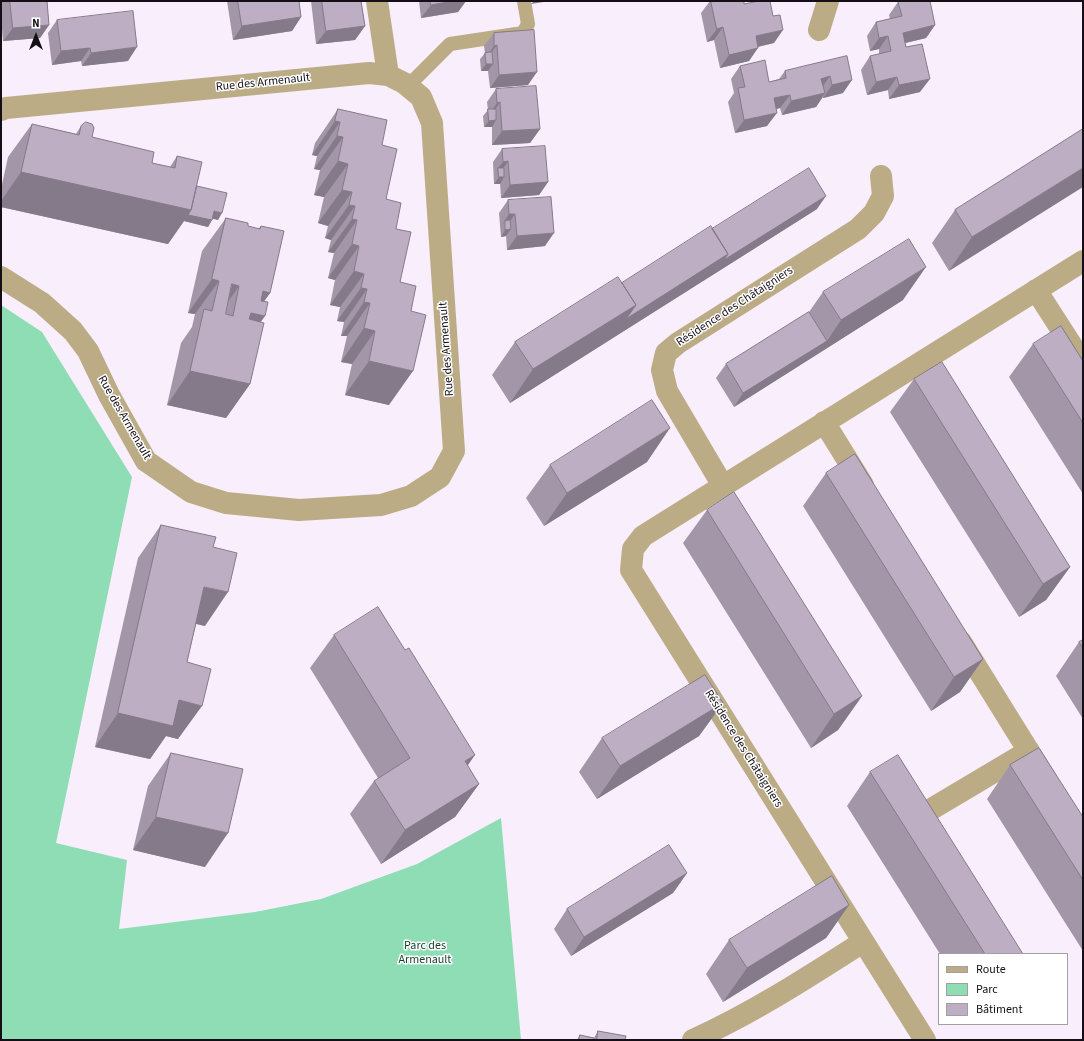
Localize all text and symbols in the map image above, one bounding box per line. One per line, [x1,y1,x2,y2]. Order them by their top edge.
north arrow [16,16,56,56]
text: N [32,16,40,31]
street label: Rue des Armenault [215,71,311,95]
street label: Résidence des Châtaigniers [674,264,796,350]
street label: Rue des Armenault [437,301,457,397]
street label: Rue des Armenault [94,373,154,463]
street label: Résidence des Châtaigniers [701,687,785,811]
park label: Parc des Armenault [399,939,451,967]
legend [938,953,1068,1025]
text: Route [976,961,1006,978]
text: Parc [976,981,998,998]
text: Bâtiment [976,1001,1022,1018]

